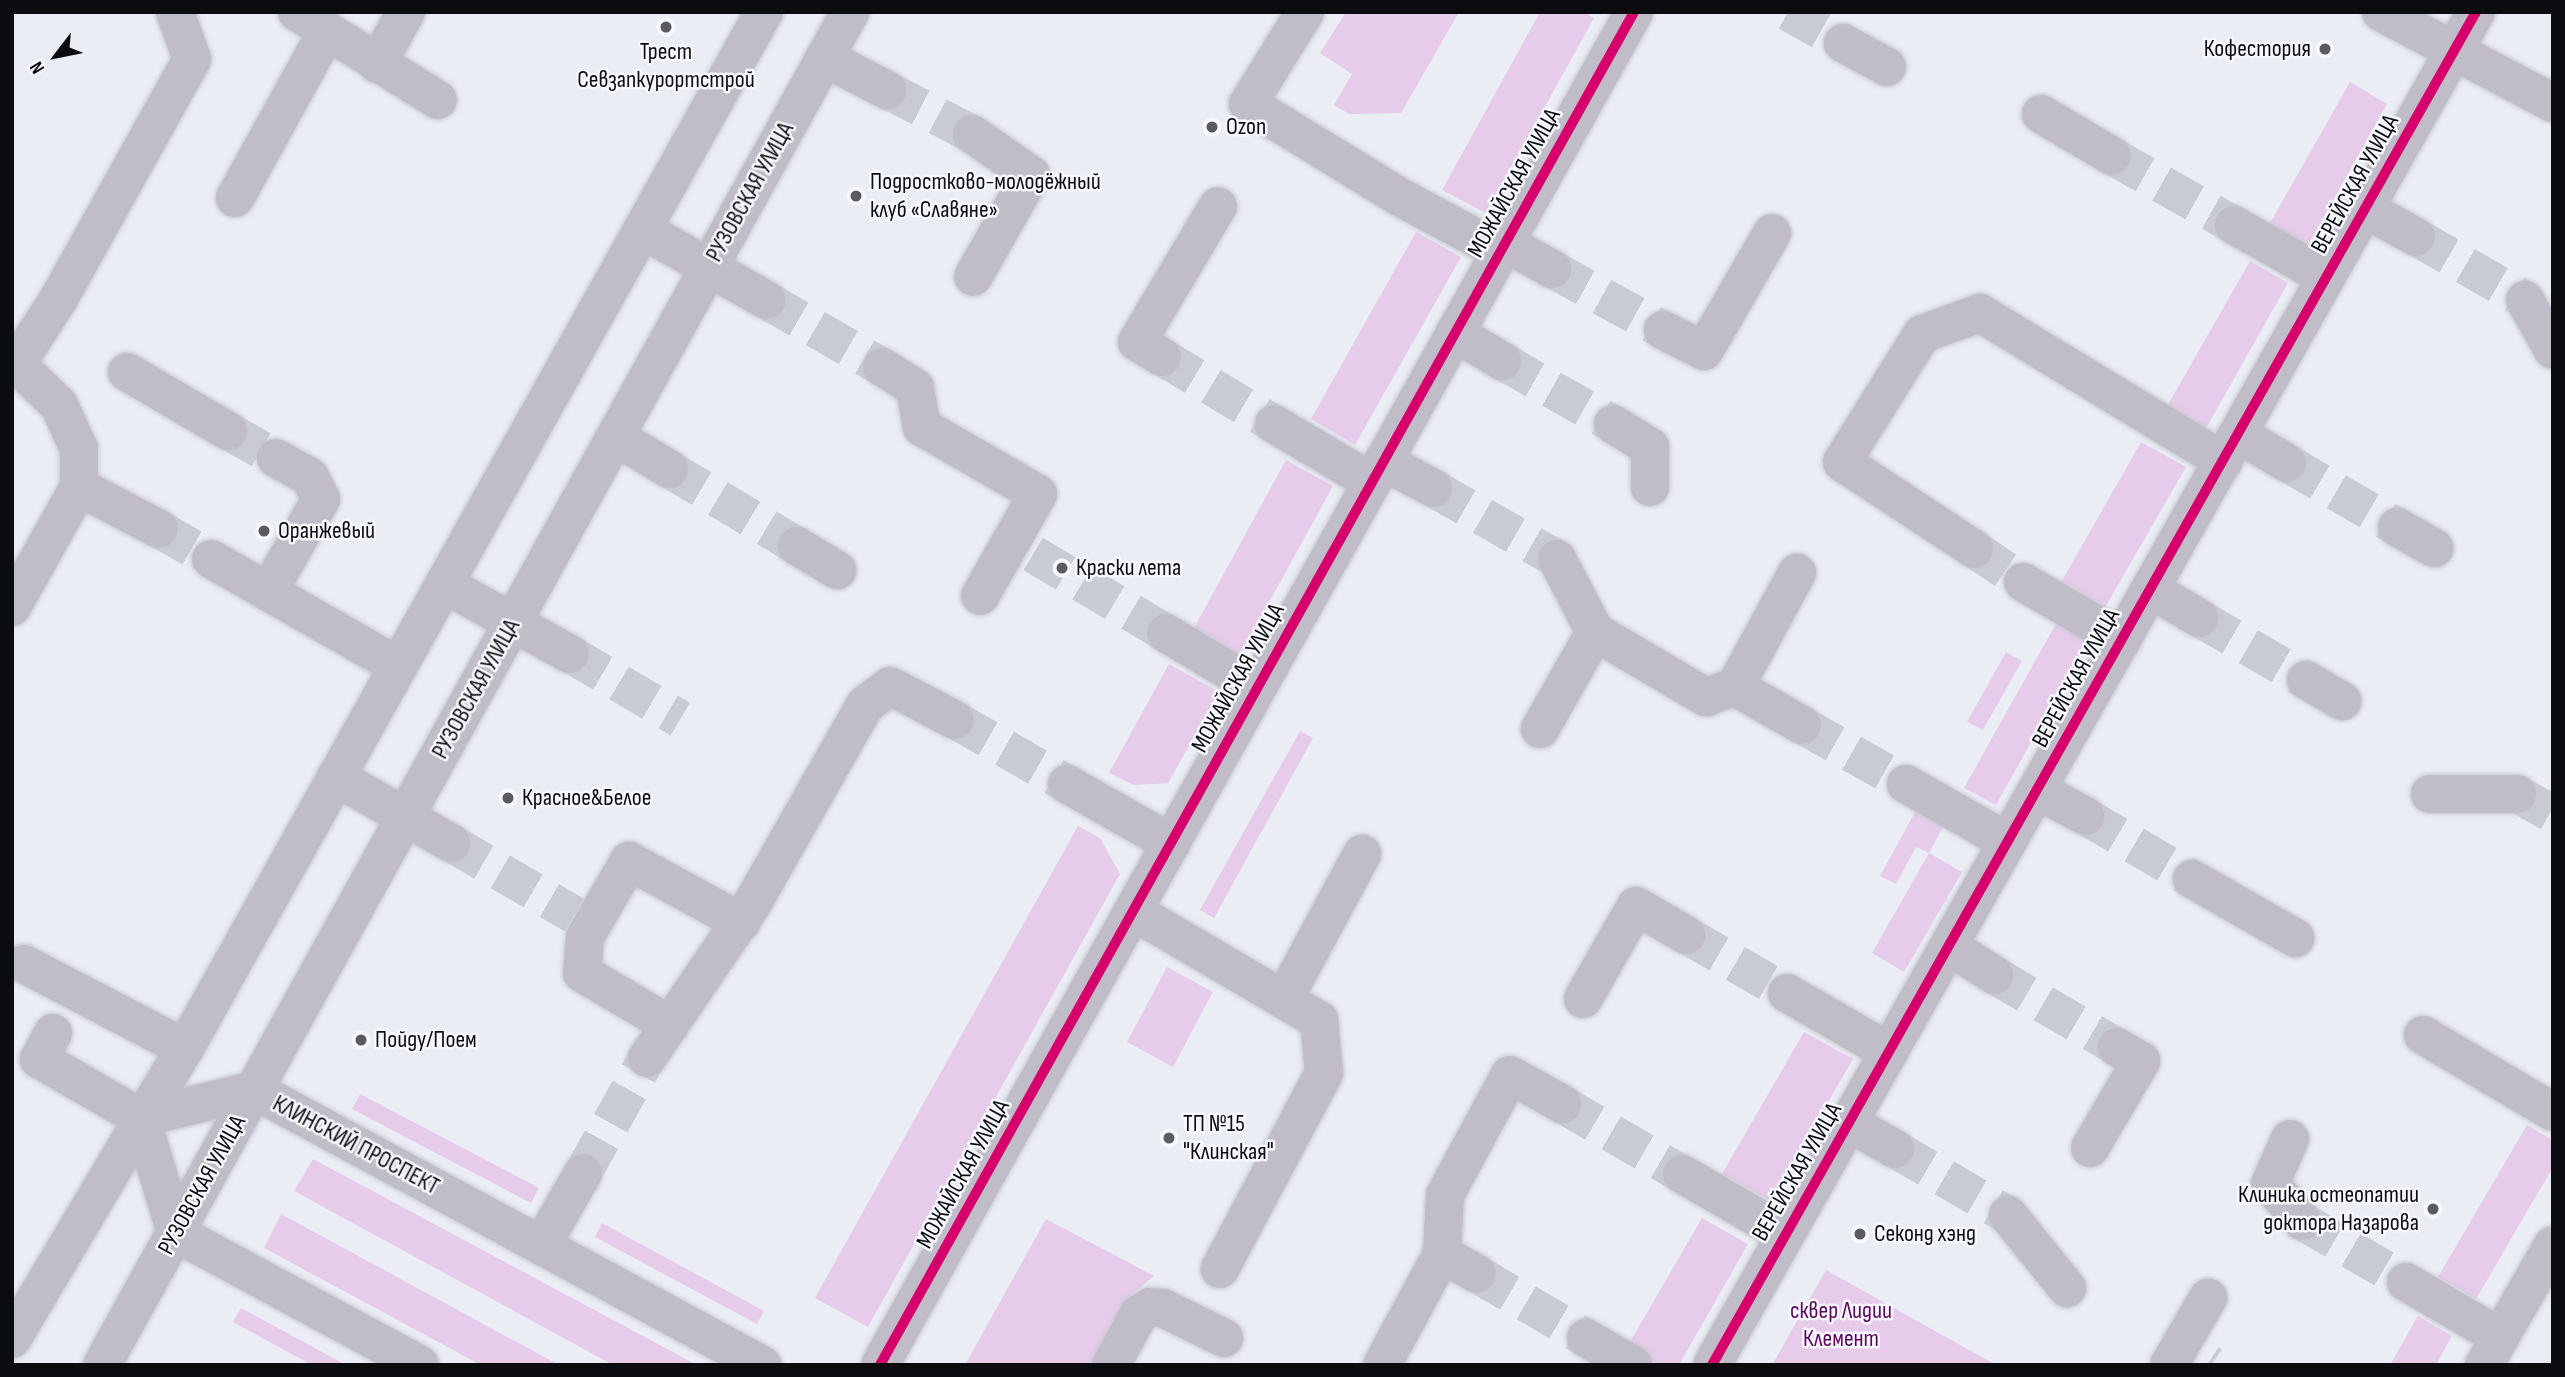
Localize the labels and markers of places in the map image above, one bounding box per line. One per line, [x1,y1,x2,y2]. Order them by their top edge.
marker: Трест Севзапкурортстрой [658,19,674,35]
place label: Кофестория [2204,35,2311,63]
place label: Трест Севзапкурортстрой [577,38,755,94]
marker: Кофестория [2317,41,2333,57]
place label: Ozon [1226,113,1266,141]
marker: Ozon [1204,119,1220,135]
place label: Подростково-молодёжный клуб «Славяне» [870,168,1101,224]
marker: Подростково-молодёжный клуб «Славяне» [848,188,864,204]
place label: Оранжевый [278,517,375,545]
marker: Оранжевый [256,523,272,539]
place label: Краски лета [1076,554,1181,582]
marker: Краски лета [1054,560,1070,576]
place label: Красное&Белое [522,784,651,812]
marker: Красное&Белое [500,790,516,806]
place label: Пойду/Поем [375,1026,477,1054]
marker: Пойду/Поем [353,1032,369,1048]
place label: ТП №15 "Клинская" [1183,1110,1274,1166]
marker: ТП №15 "Клинская" [1161,1130,1177,1146]
place label: Клиника остеопатии доктора Назарова [2238,1181,2419,1237]
marker: Клиника остеопатии доктора Назарова [2425,1201,2441,1217]
place label: Секонд хэнд [1874,1220,1976,1248]
marker: Секонд хэнд [1852,1226,1868,1242]

